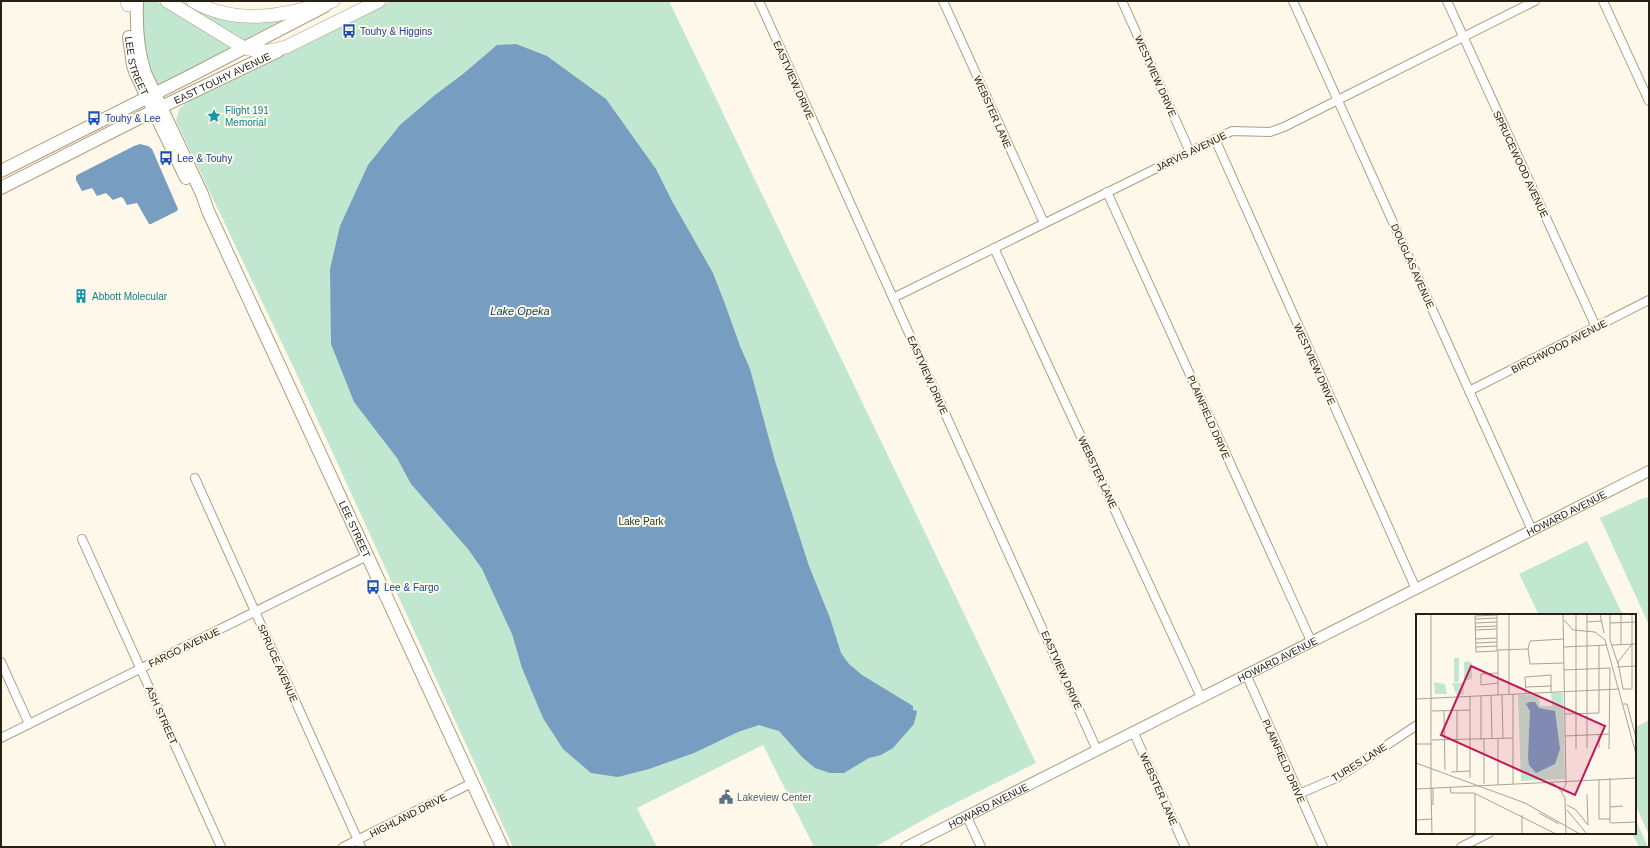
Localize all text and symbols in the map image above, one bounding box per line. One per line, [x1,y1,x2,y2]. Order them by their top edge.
bus stop icon: Touhy & Higgins [341,23,357,39]
place label: Touhy & Higgins [360,26,432,37]
street label: WESTVIEW DRIVE [1133,34,1179,119]
street label: LEE STREET [123,36,150,97]
street label: EASTVIEW DRIVE [771,39,816,122]
street label: EAST TOUHY AVENUE [172,50,273,106]
street label: WEBSTER LANE [972,74,1014,151]
place label: Flight 191 Memorial [225,105,269,128]
place icon: Flight 191 Memorial [206,108,222,124]
street label: SPRUCEWOOD AVENUE [1491,109,1550,220]
bus stop icon: Touhy & Lee [86,110,102,126]
place label: Touhy & Lee [105,113,161,124]
street label: JARVIS AVENUE [1154,129,1229,173]
bus stop icon: Lee & Touhy [158,150,174,166]
place label: Lee & Touhy [177,153,232,164]
street label: DOUGLAS AVENUE [1389,222,1436,311]
building icon: Abbott Molecular [73,288,89,304]
place label: Abbott Molecular [92,291,168,302]
water label: Lake Opeka [490,305,550,317]
street label: BIRCHWOOD AVENUE [1510,317,1609,375]
street label: WESTVIEW DRIVE [1292,322,1338,407]
street label: EASTVIEW DRIVE [905,334,950,417]
street label: PLAINFIELD DRIVE [1185,374,1232,461]
street label: WEBSTER LANE [1076,434,1119,510]
street label: HOWARD AVENUE [1525,488,1608,538]
street label: LEE STREET [337,499,372,559]
park label: Lake Park [618,516,665,527]
bus stop icon: Lee & Fargo [365,579,381,595]
place label: Lee & Fargo [384,582,439,593]
inset map [1416,614,1636,834]
street label: SPRUCE AVENUE [255,622,300,704]
street label: FARGO AVENUE [147,625,222,669]
street label: EASTVIEW DRIVE [1039,629,1084,712]
street label: HOWARD AVENUE [1236,635,1319,684]
street label: ASH STREET [144,684,179,746]
street label: PLAINFIELD DRIVE [1260,718,1307,805]
street label: TURES LANE [1330,741,1389,784]
street label: WEBSTER LANE [1138,751,1180,828]
street label: HOWARD AVENUE [947,781,1030,831]
public building icon: Lakeview Center [718,789,734,805]
street label: HIGHLAND DRIVE [368,791,449,840]
place label: Lakeview Center [737,792,812,803]

